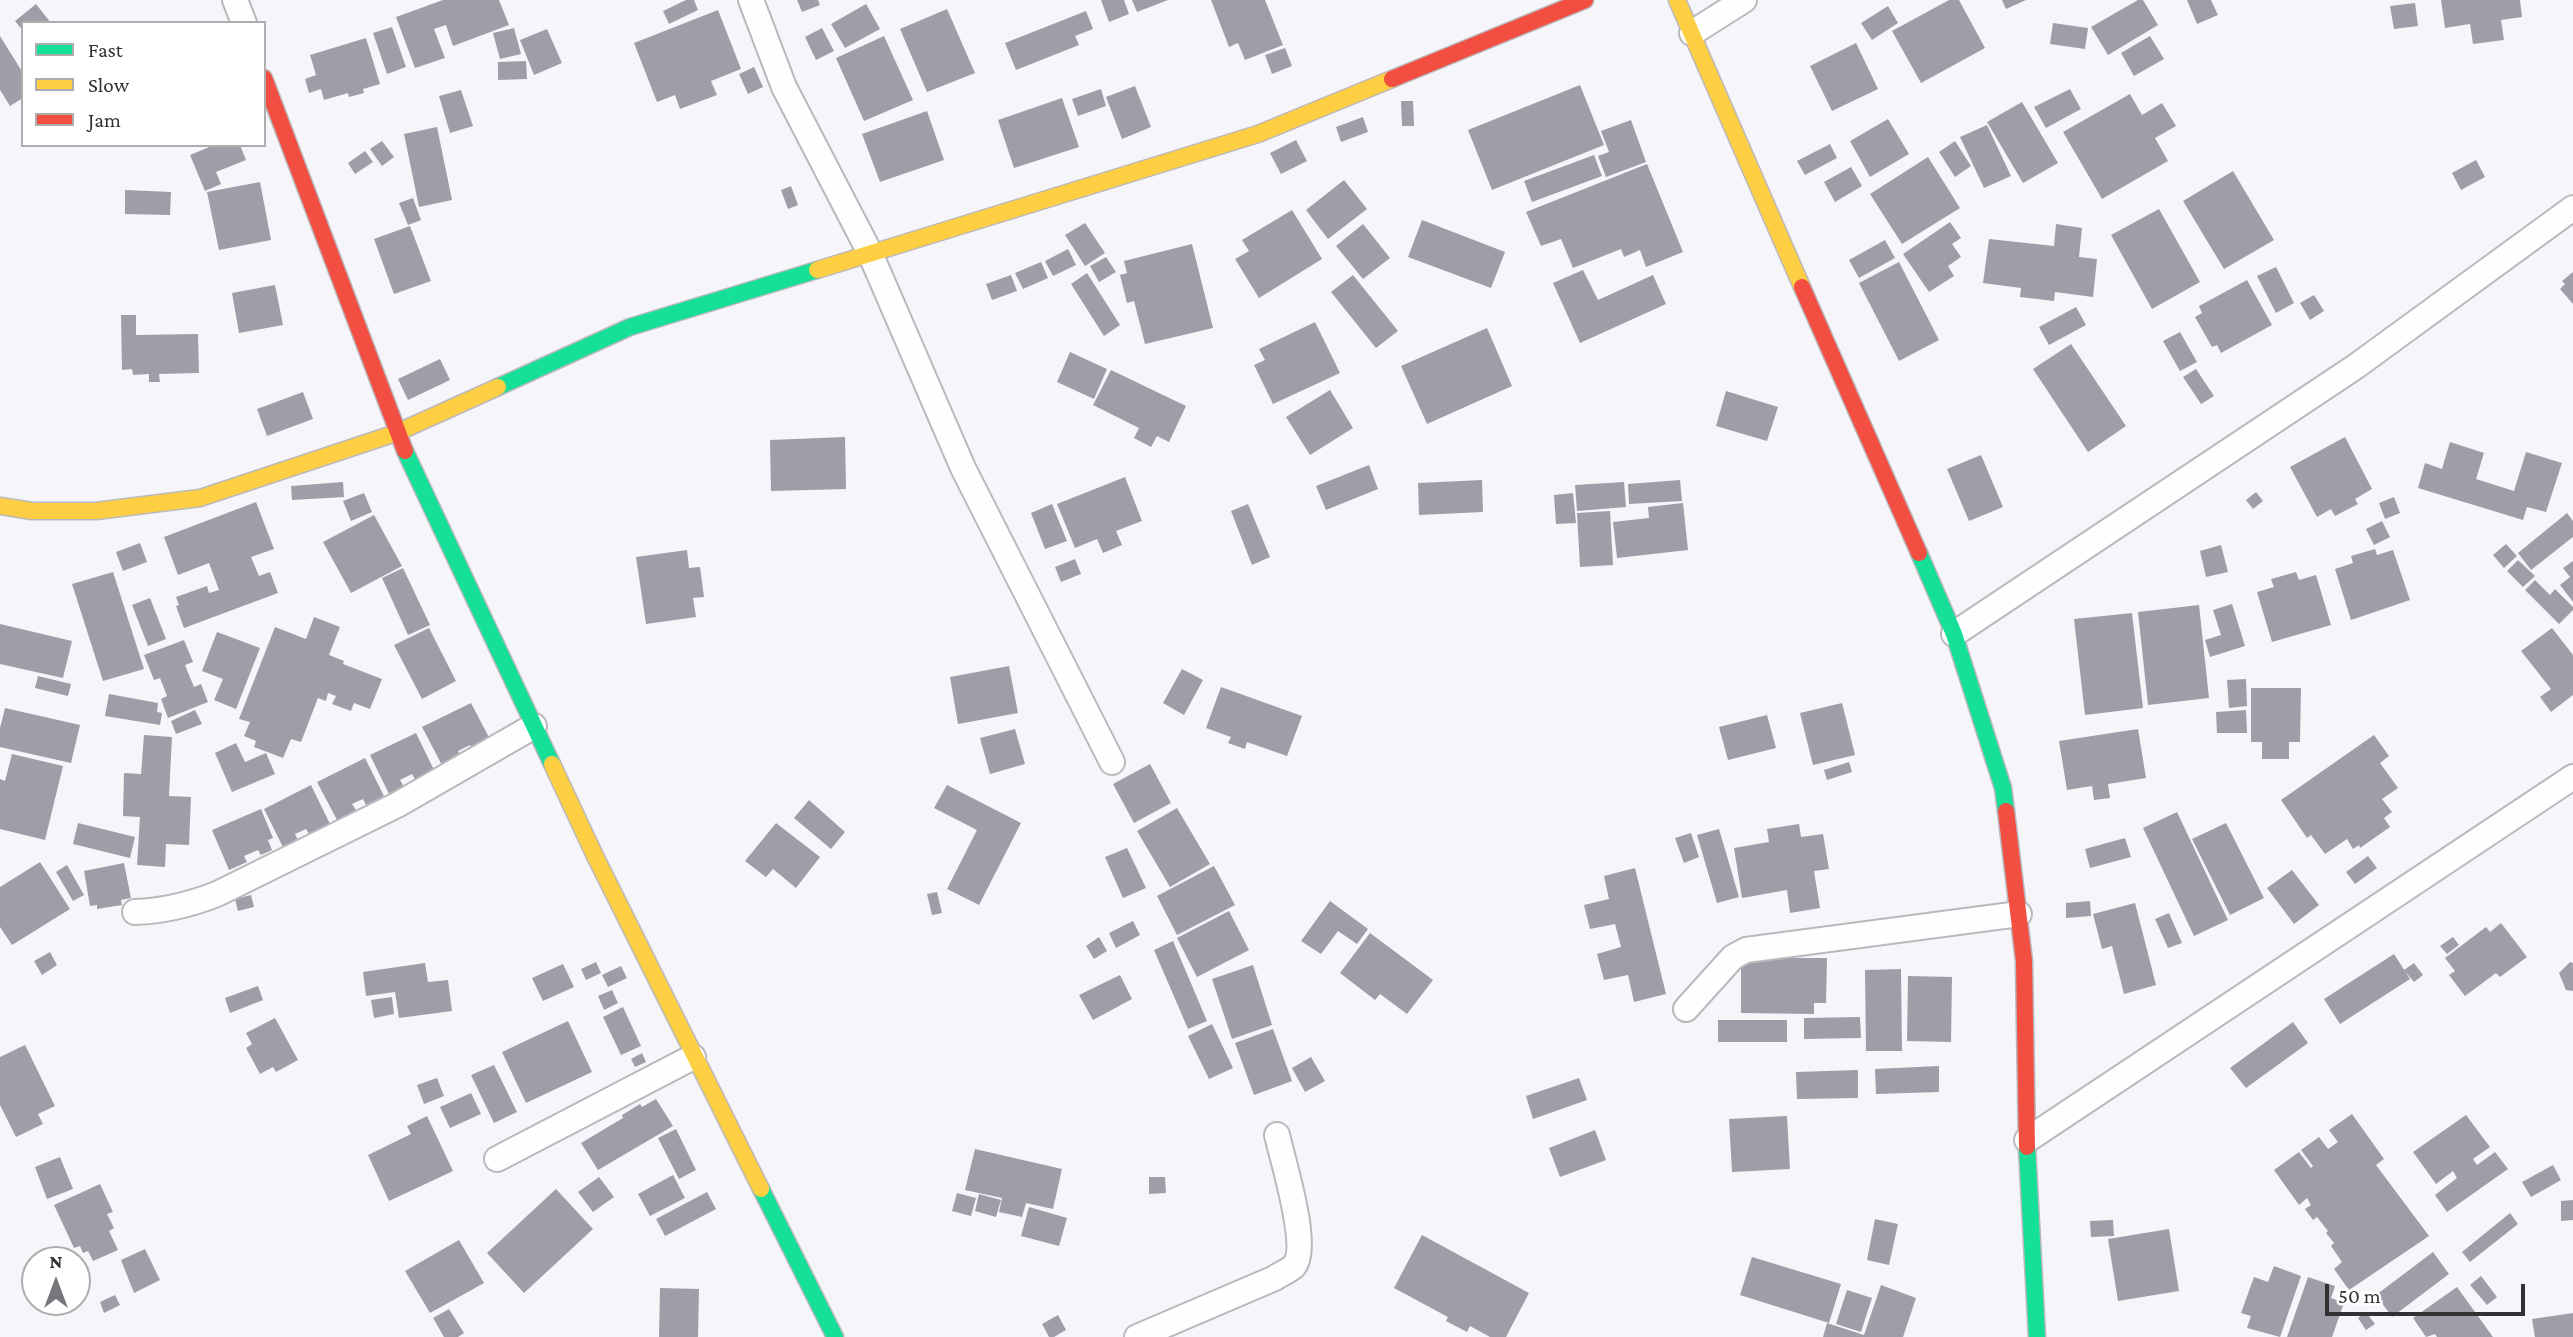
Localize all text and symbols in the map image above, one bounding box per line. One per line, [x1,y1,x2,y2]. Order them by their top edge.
legend [21,21,266,147]
text: Fast [88,38,123,62]
text: Slow [88,73,129,97]
text: Jam [88,108,121,132]
north arrow [21,1246,91,1316]
text: N [50,1251,62,1272]
scale bar [2328,1270,2528,1314]
text: 50 m [2338,1284,2381,1308]

